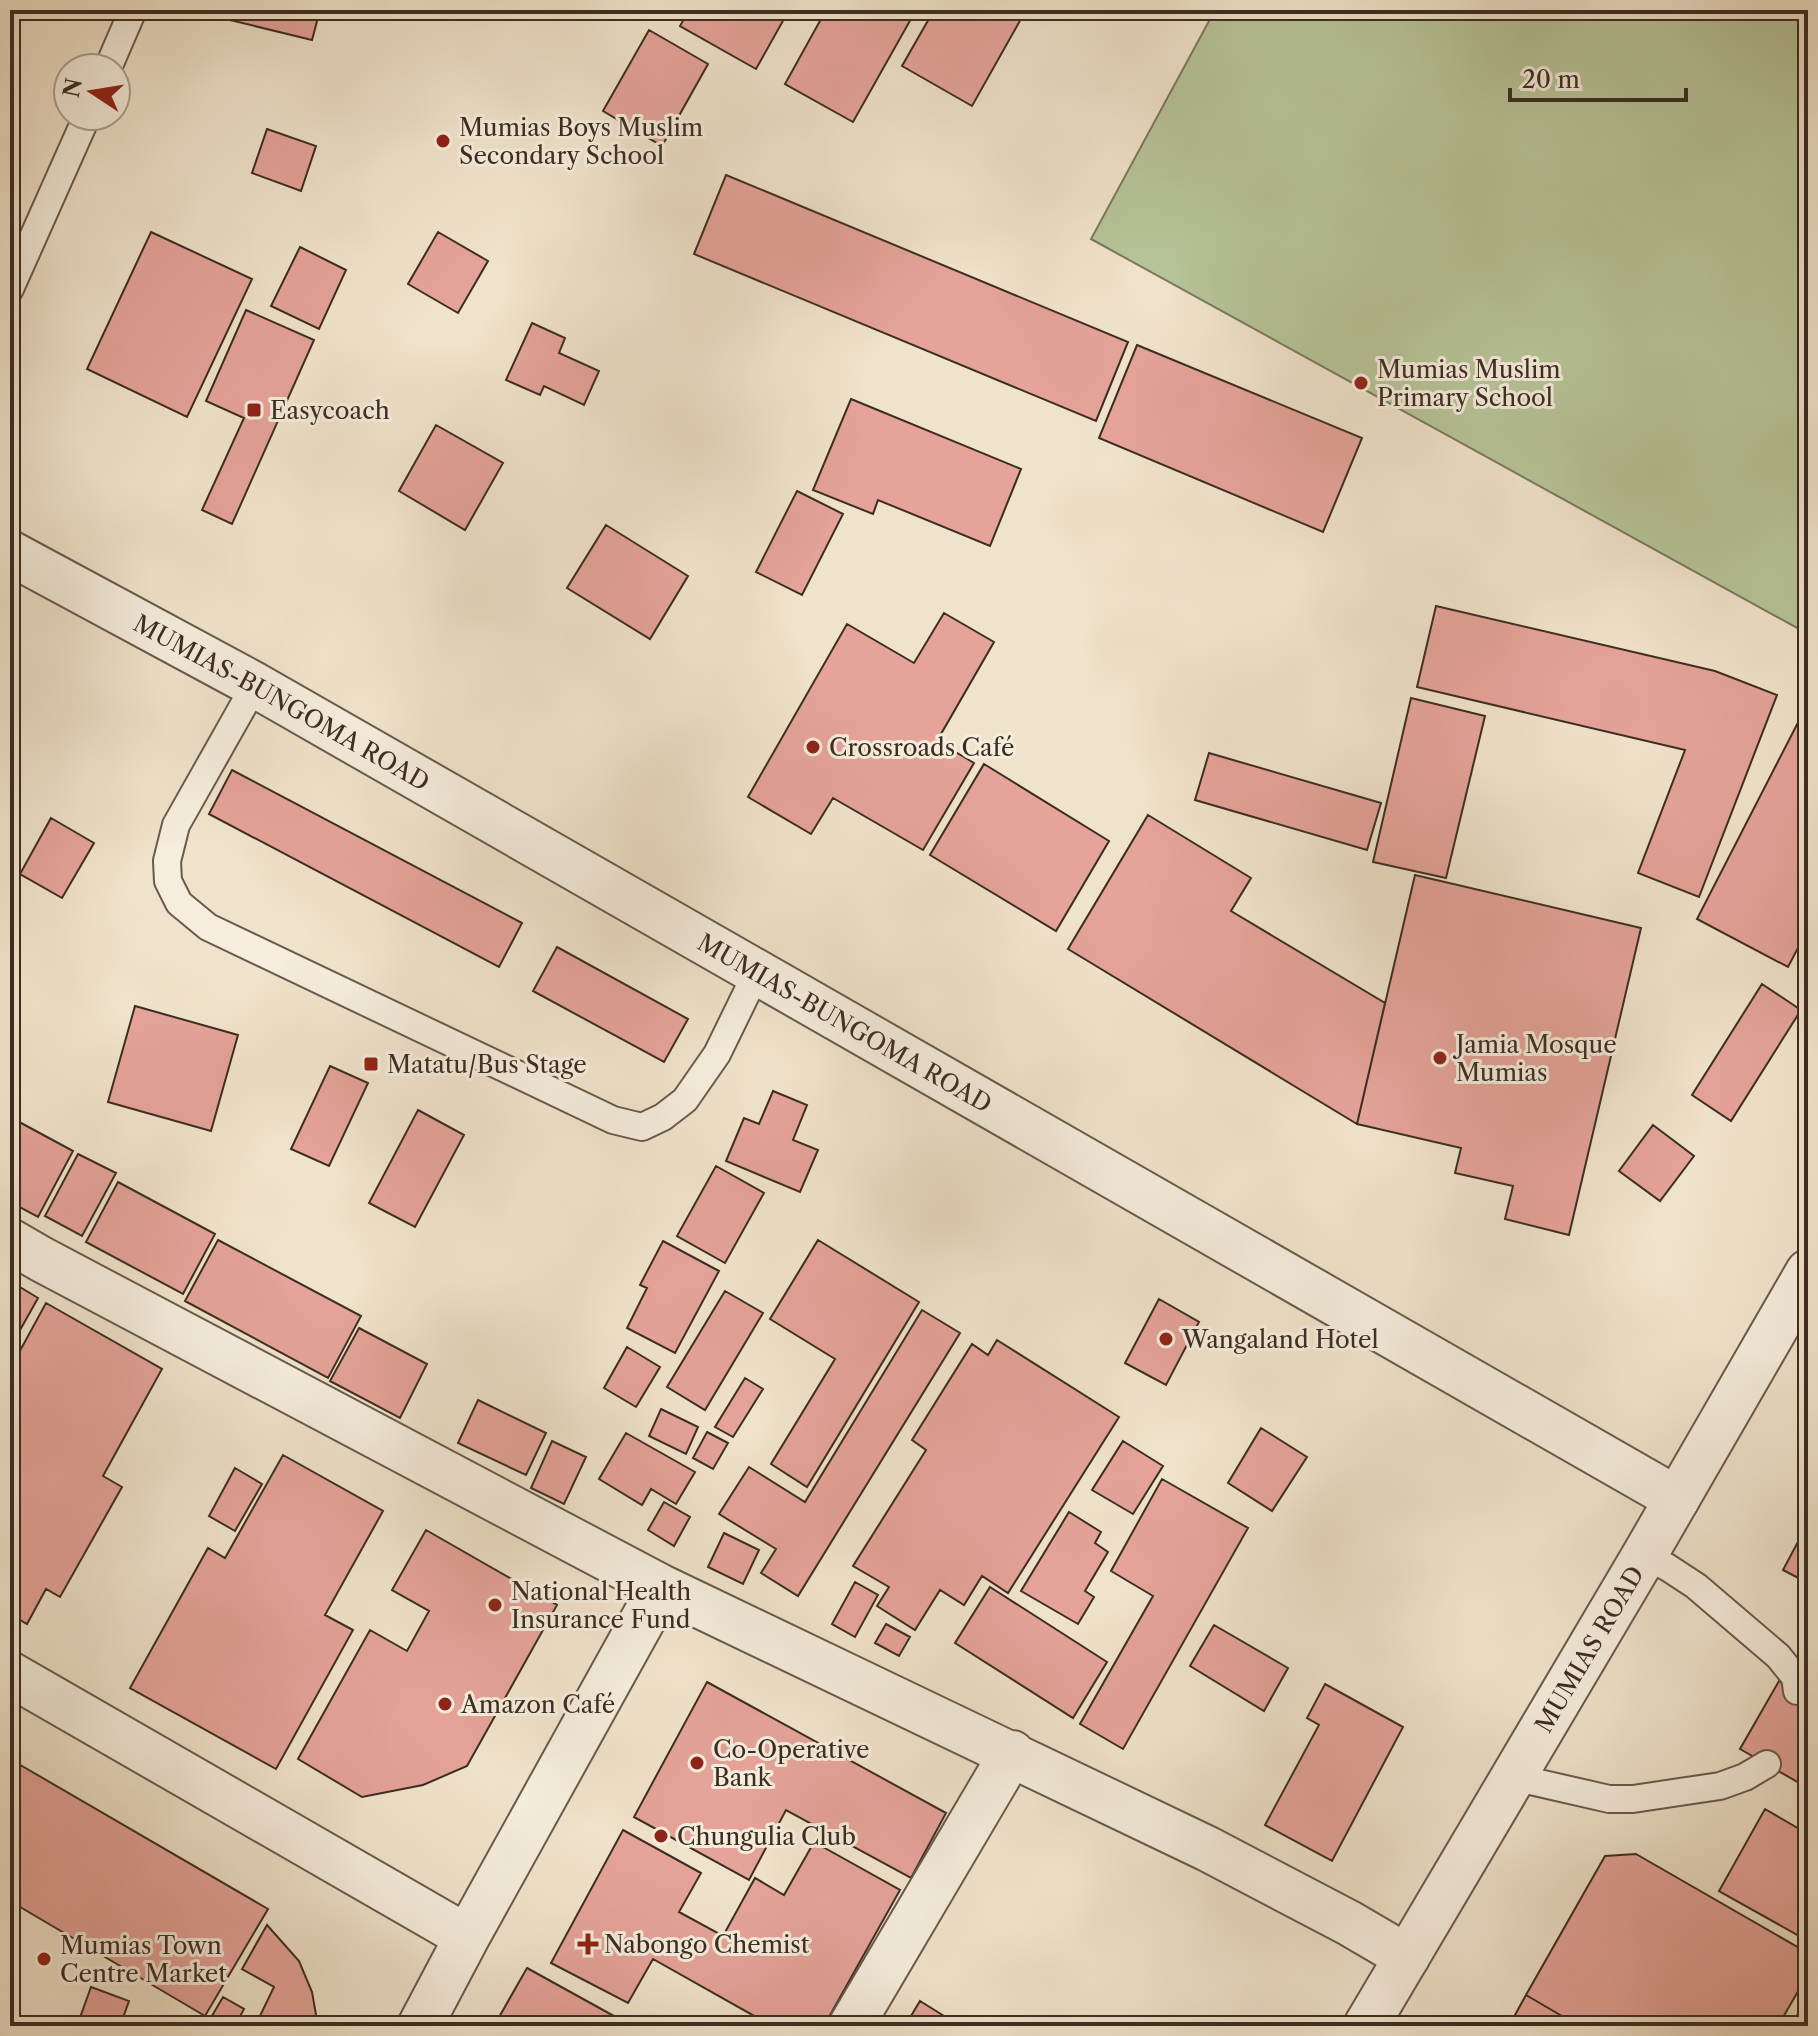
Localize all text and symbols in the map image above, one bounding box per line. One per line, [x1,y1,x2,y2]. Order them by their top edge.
north arrow [52,52,132,132]
scale bar [1510,52,1686,102]
text: 20 m [1522,65,1580,94]
text: N [58,76,88,100]
place label: Mumias Boys Muslim Secondary School [459,113,703,170]
marker: Mumias Boys Muslim Secondary School [434,132,452,150]
place label: Mumias Muslim Primary School [1377,355,1561,412]
marker: Mumias Muslim Primary School [1352,374,1370,392]
place label: Easycoach [270,396,390,425]
marker: Easycoach [245,401,263,419]
street label: MUMIAS-BUNGOMA ROAD [129,608,435,796]
place label: Crossroads Café [829,733,1014,762]
marker: Crossroads Café [804,738,822,756]
street label: MUMIAS-BUNGOMA ROAD [693,927,997,1118]
place label: Jamia Mosque Mumias [1452,1030,1617,1087]
marker: Jamia Mosque Mumias [1431,1049,1449,1067]
place label: Matatu/Bus Stage [387,1050,587,1079]
marker: Matatu/Bus Stage [362,1055,380,1073]
place label: Wangaland Hotel [1181,1325,1379,1354]
marker: Wangaland Hotel [1157,1330,1175,1348]
street label: MUMIAS ROAD [1529,1561,1649,1737]
place label: National Health Insurance Fund [511,1577,691,1634]
marker: National Health Insurance Fund [486,1596,504,1614]
place label: Amazon Café [460,1690,615,1719]
marker: Amazon Café [436,1695,454,1713]
place label: Co-Operative Bank [713,1735,869,1792]
marker: Co-Operative Bank [688,1754,706,1772]
place label: Chungulia Club [677,1822,856,1851]
marker: Chungulia Club [652,1827,670,1845]
place label: Nabongo Chemist [604,1930,810,1959]
place label: Mumias Town Centre Market [60,1931,227,1988]
marker: Nabongo Chemist [579,1935,597,1953]
marker: Mumias Town Centre Market [35,1950,53,1968]

